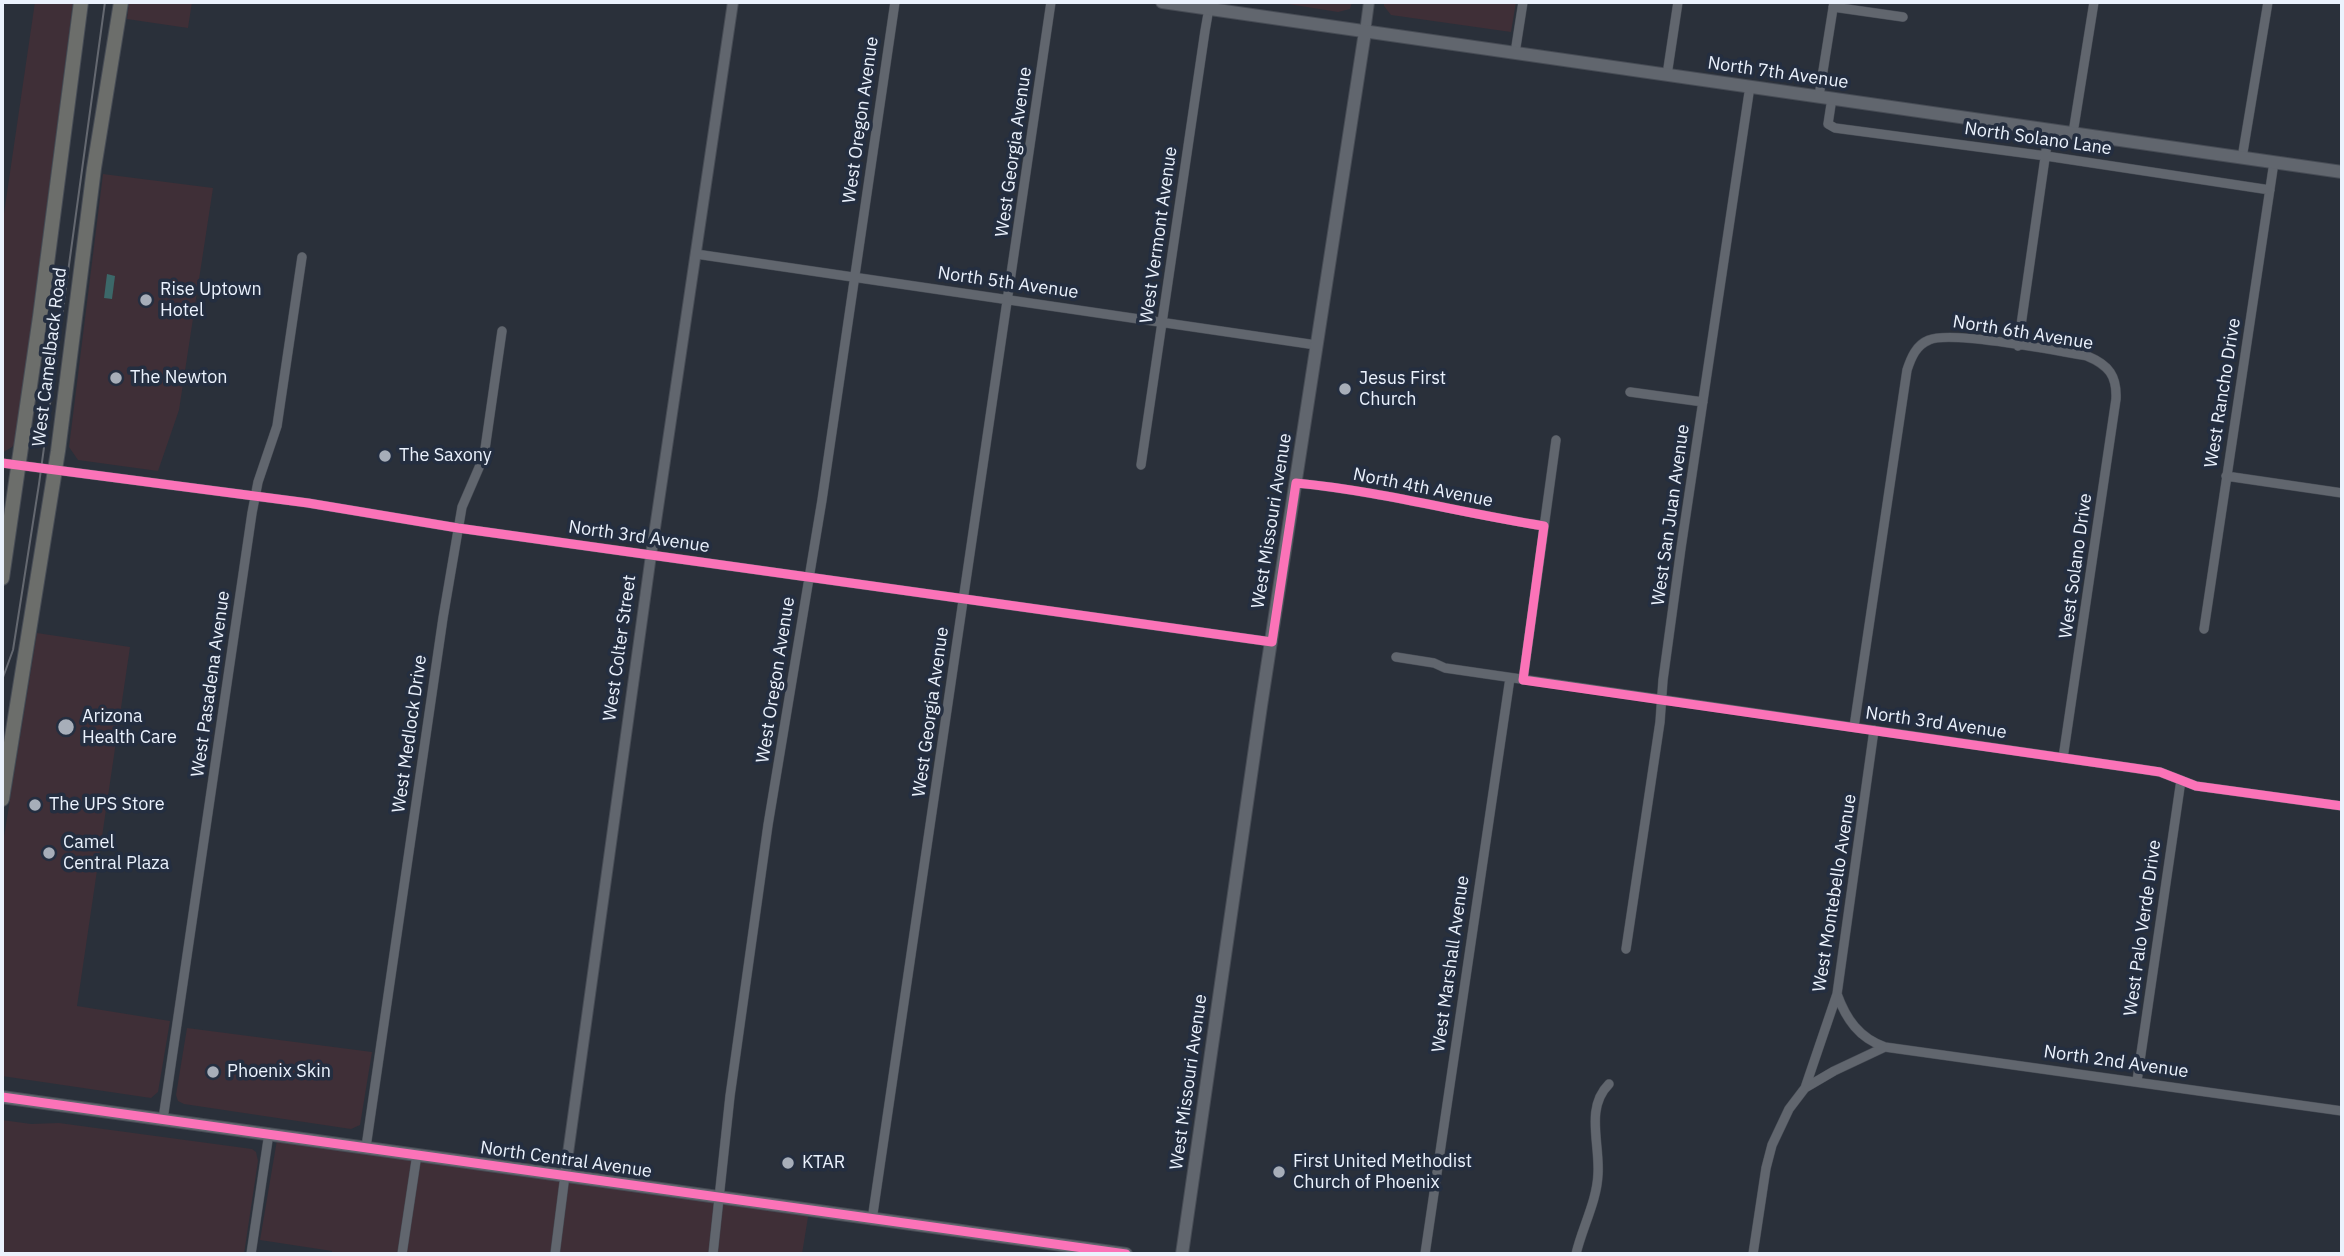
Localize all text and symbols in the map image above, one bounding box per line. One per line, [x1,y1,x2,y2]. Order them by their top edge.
street label: West Oregon Avenue [839,35,883,205]
street label: North 7th Avenue [1706,52,1850,94]
street label: West Georgia Avenue [991,66,1037,238]
street label: North Solano Lane [1963,118,2113,160]
street label: West Vermont Avenue [1136,145,1182,325]
street label: North 5th Avenue [936,262,1080,304]
street label: West Camelback Road [28,266,72,448]
place label: Rise Uptown Hotel [160,279,262,322]
marker: Rise Uptown Hotel [138,292,154,308]
street label: North 6th Avenue [1951,311,2095,355]
street label: West Rancho Drive [2200,317,2246,469]
place label: The Newton [130,367,228,389]
place label: Jesus First Church [1359,368,1446,410]
marker: The Newton [108,370,124,386]
marker: Jesus First Church [1337,381,1353,397]
street label: West San Juan Avenue [1648,423,1694,607]
street label: West Missouri Avenue [1247,432,1297,610]
place label: The Saxony [399,445,492,467]
marker: The Saxony [377,448,393,464]
street label: North 4th Avenue [1351,464,1495,512]
street label: West Solano Drive [2055,492,2097,640]
street label: North 3rd Avenue [567,516,711,558]
street label: West Colter Street [599,574,641,722]
street label: West Pasadena Avenue [187,589,235,779]
street label: West Oregon Avenue [752,595,800,765]
street label: West Georgia Avenue [908,626,954,798]
street label: West Medlock Drive [388,654,432,814]
street label: North 3rd Avenue [1864,702,2008,744]
place label: Arizona Health Care [82,706,177,748]
marker: Arizona Health Care [56,717,76,737]
street label: West Montebello Avenue [1809,792,1861,994]
place label: The UPS Store [49,794,165,816]
marker: The UPS Store [27,797,43,813]
place label: Camel Central Plaza [63,832,169,874]
street label: West Palo Verde Drive [2120,839,2166,1017]
marker: Camel Central Plaza [41,845,57,861]
street label: West Marshall Avenue [1428,874,1474,1054]
street label: West Missouri Avenue [1166,993,1212,1171]
street label: North 2nd Avenue [2042,1041,2190,1083]
place label: Phoenix Skin [227,1061,331,1083]
marker: Phoenix Skin [205,1064,221,1080]
street label: North Central Avenue [479,1137,653,1183]
place label: First United Methodist Church of Phoenix [1293,1151,1472,1194]
place label: KTAR [802,1152,845,1174]
marker: KTAR [780,1155,796,1171]
marker: First United Methodist Church of Phoenix [1271,1164,1287,1180]

